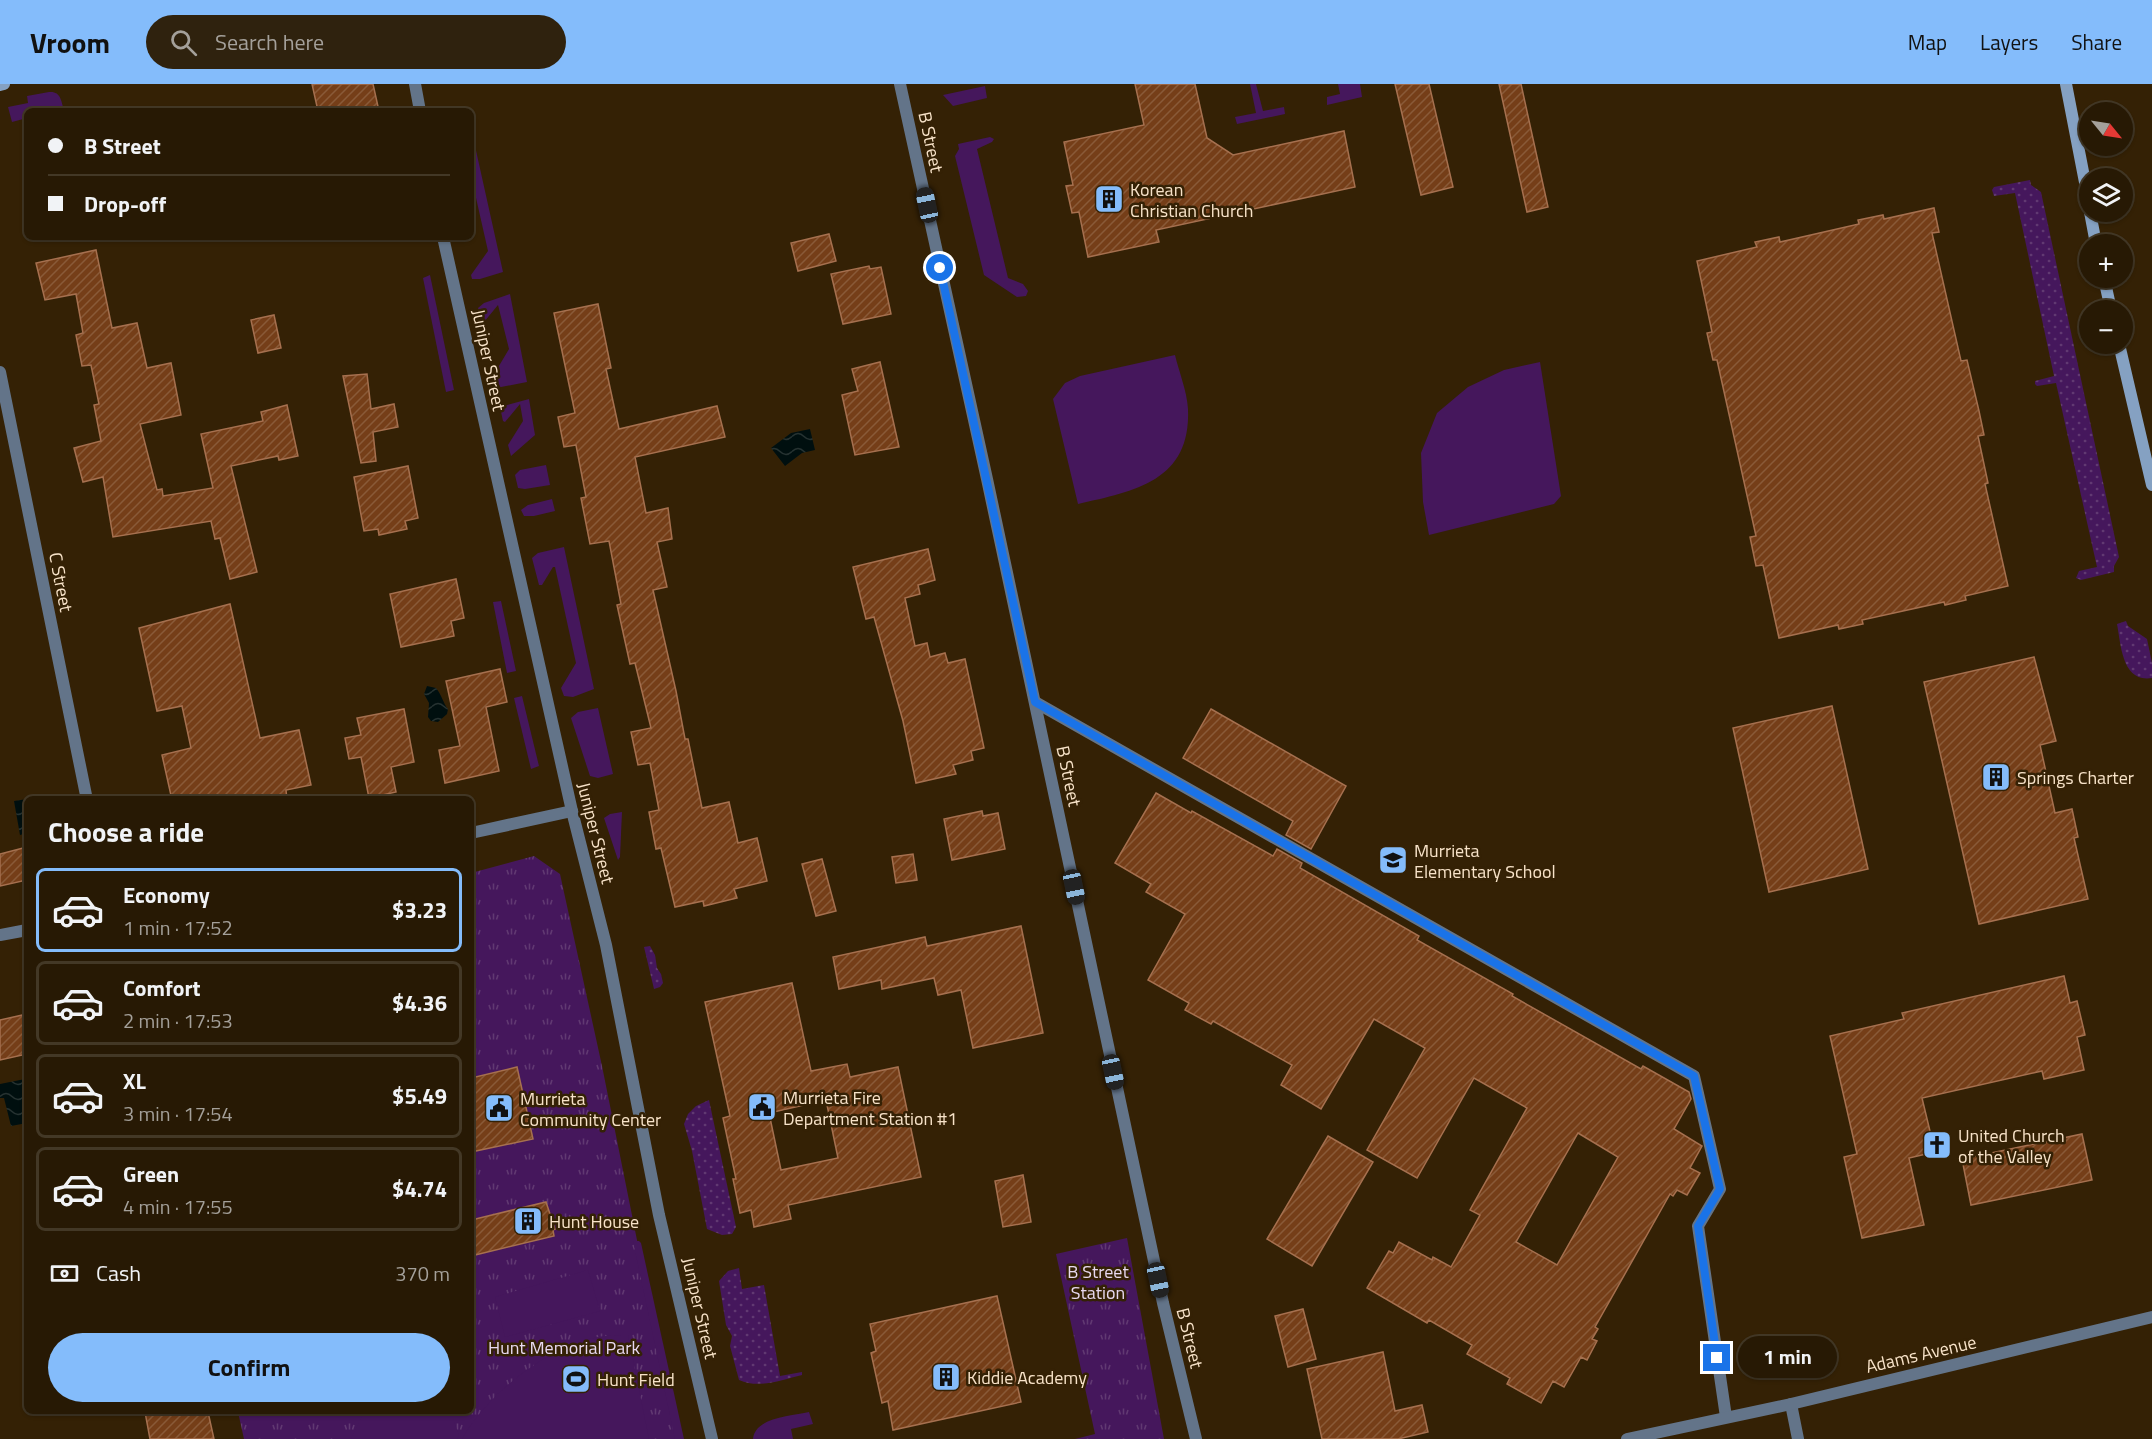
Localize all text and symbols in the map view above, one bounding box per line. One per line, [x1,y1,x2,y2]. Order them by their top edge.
search box [146,15,566,69]
text: Vroom [30,21,110,64]
text: Search here [215,25,324,59]
icon: search [167,26,200,59]
text: Map [1908,26,1947,58]
text: Layers [1980,26,2038,58]
text: Share [2071,26,2122,58]
north arrow [2079,102,2133,156]
map controls [2079,102,2133,354]
street label: B Street [911,109,951,176]
text: B Street [84,129,161,163]
button: layers [2079,168,2133,222]
place label: Korean Christian Church [1130,176,1253,224]
building icon: Korean Christian Church [1093,183,1125,215]
car [914,186,940,224]
text: Drop-off [84,187,166,221]
button: + [2079,234,2133,288]
route start [926,254,953,281]
button: − [2079,300,2133,354]
street label: Juniper Street [465,307,513,414]
street label: C Street [42,550,80,615]
street label: B Street [1049,743,1089,810]
building icon: Springs Charter [1980,761,2012,793]
place label: Springs Charter [2017,764,2134,791]
street label: Juniper Street [570,779,622,887]
text: Choose a ride [48,811,204,852]
place label: Murrieta Elementary School [1414,837,1556,885]
school or university icon: Murrieta Elementary School [1377,844,1409,876]
car [1061,868,1087,906]
text: Economy [123,878,210,912]
icon: car [51,883,105,937]
text: $3.23 [392,893,447,927]
text: 1 min · 17:52 [123,912,233,943]
text: Comfort [123,971,201,1005]
icon: car [51,976,105,1030]
text: $4.36 [392,986,447,1020]
text: 2 min · 17:53 [123,1005,233,1036]
car [1100,1053,1126,1091]
text: XL [123,1064,146,1098]
icon: car [51,1069,105,1123]
text: $5.49 [392,1079,447,1113]
place label: Murrieta Fire Department Station #1 [783,1084,957,1132]
place label: Murrieta Community Center [520,1085,661,1133]
public building icon: Murrieta Fire Department Station #1 [746,1091,778,1123]
public building icon: Murrieta Community Center [483,1092,515,1124]
text: 3 min · 17:54 [123,1098,233,1129]
place label: United Church of the Valley [1958,1122,2065,1170]
church icon: United Church of the Valley [1921,1129,1953,1161]
text: Green [123,1157,179,1191]
icon: car [51,1162,105,1216]
text: $4.74 [392,1172,447,1206]
text: 4 min · 17:55 [123,1191,233,1222]
building icon: Hunt House [512,1205,544,1237]
place label: Hunt House [549,1208,639,1235]
street label: Juniper Street [675,1255,725,1362]
text: Cash [96,1256,141,1290]
icon: cash [48,1257,81,1290]
text: 370 m [395,1258,450,1289]
park label: B Street Station [1067,1258,1129,1306]
car [1145,1261,1171,1299]
street label: B Street [1169,1305,1211,1372]
street label: Adams Avenue [1863,1328,1979,1380]
button: Confirm [48,1333,450,1402]
park label: Hunt Memorial Park [488,1334,640,1361]
callout: 1 min [1738,1337,1837,1379]
text: 1 min [1763,1341,1812,1372]
route end [1703,1344,1730,1371]
building icon: Kiddie Academy [930,1361,962,1393]
sports icon: Hunt Field [560,1363,592,1395]
place label: Kiddie Academy [967,1364,1087,1391]
place label: Hunt Field [597,1366,675,1393]

